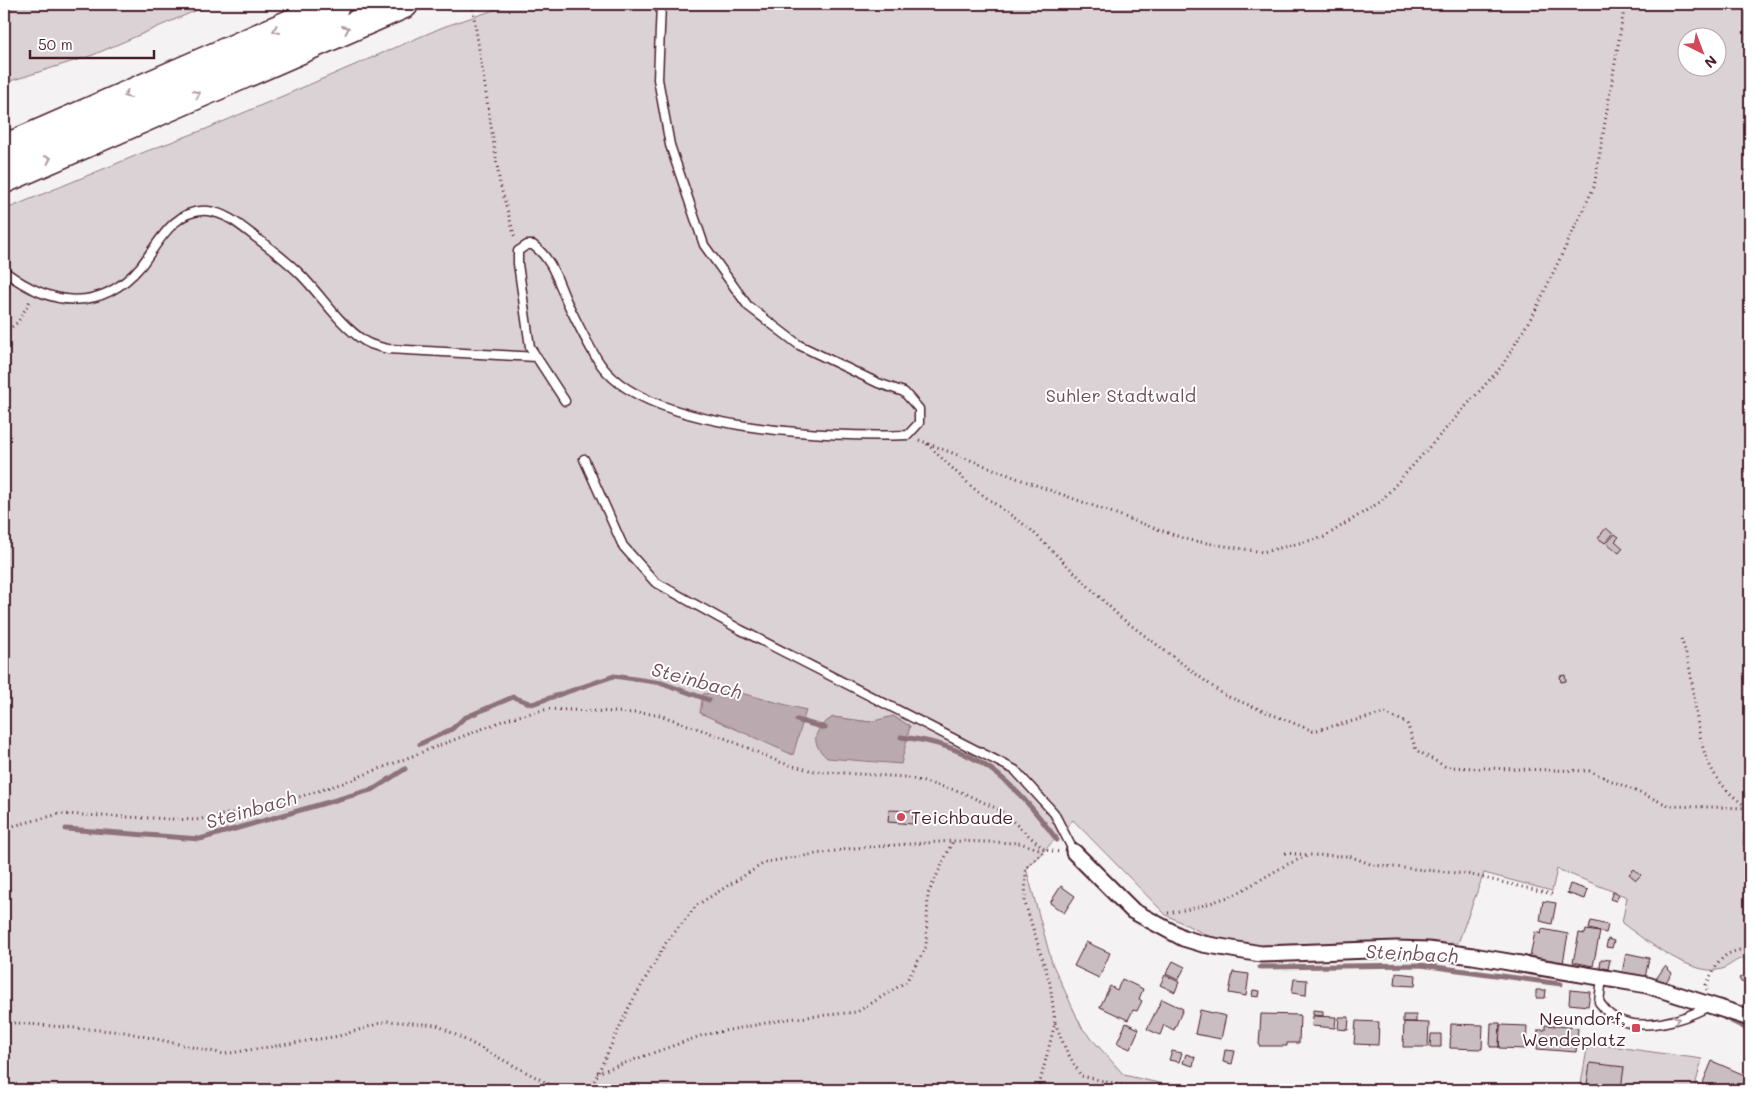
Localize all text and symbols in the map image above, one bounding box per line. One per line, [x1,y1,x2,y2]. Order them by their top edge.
one-way arrow [272,24,281,35]
one-way arrow [341,24,350,35]
scale bar [30,28,154,60]
north arrow [1676,28,1726,78]
text: 50 m [38,34,73,54]
text: N [1701,51,1721,73]
one-way arrow [123,89,132,100]
one-way arrow [192,89,201,100]
one-way arrow [43,155,52,166]
park label: Suhler Stadtwald [1046,383,1196,407]
water label: Steinbach [649,656,745,704]
water label: Steinbach [203,784,299,834]
place label: Teichbaude [911,805,1014,829]
marker: Teichbaude [895,811,907,823]
water label: Steinbach [1365,938,1459,968]
place label: Neundorf, Wendeplatz [1522,1006,1626,1051]
one-way arrow [1671,1014,1680,1025]
marker: Neundorf, Wendeplatz [1630,1022,1642,1034]

